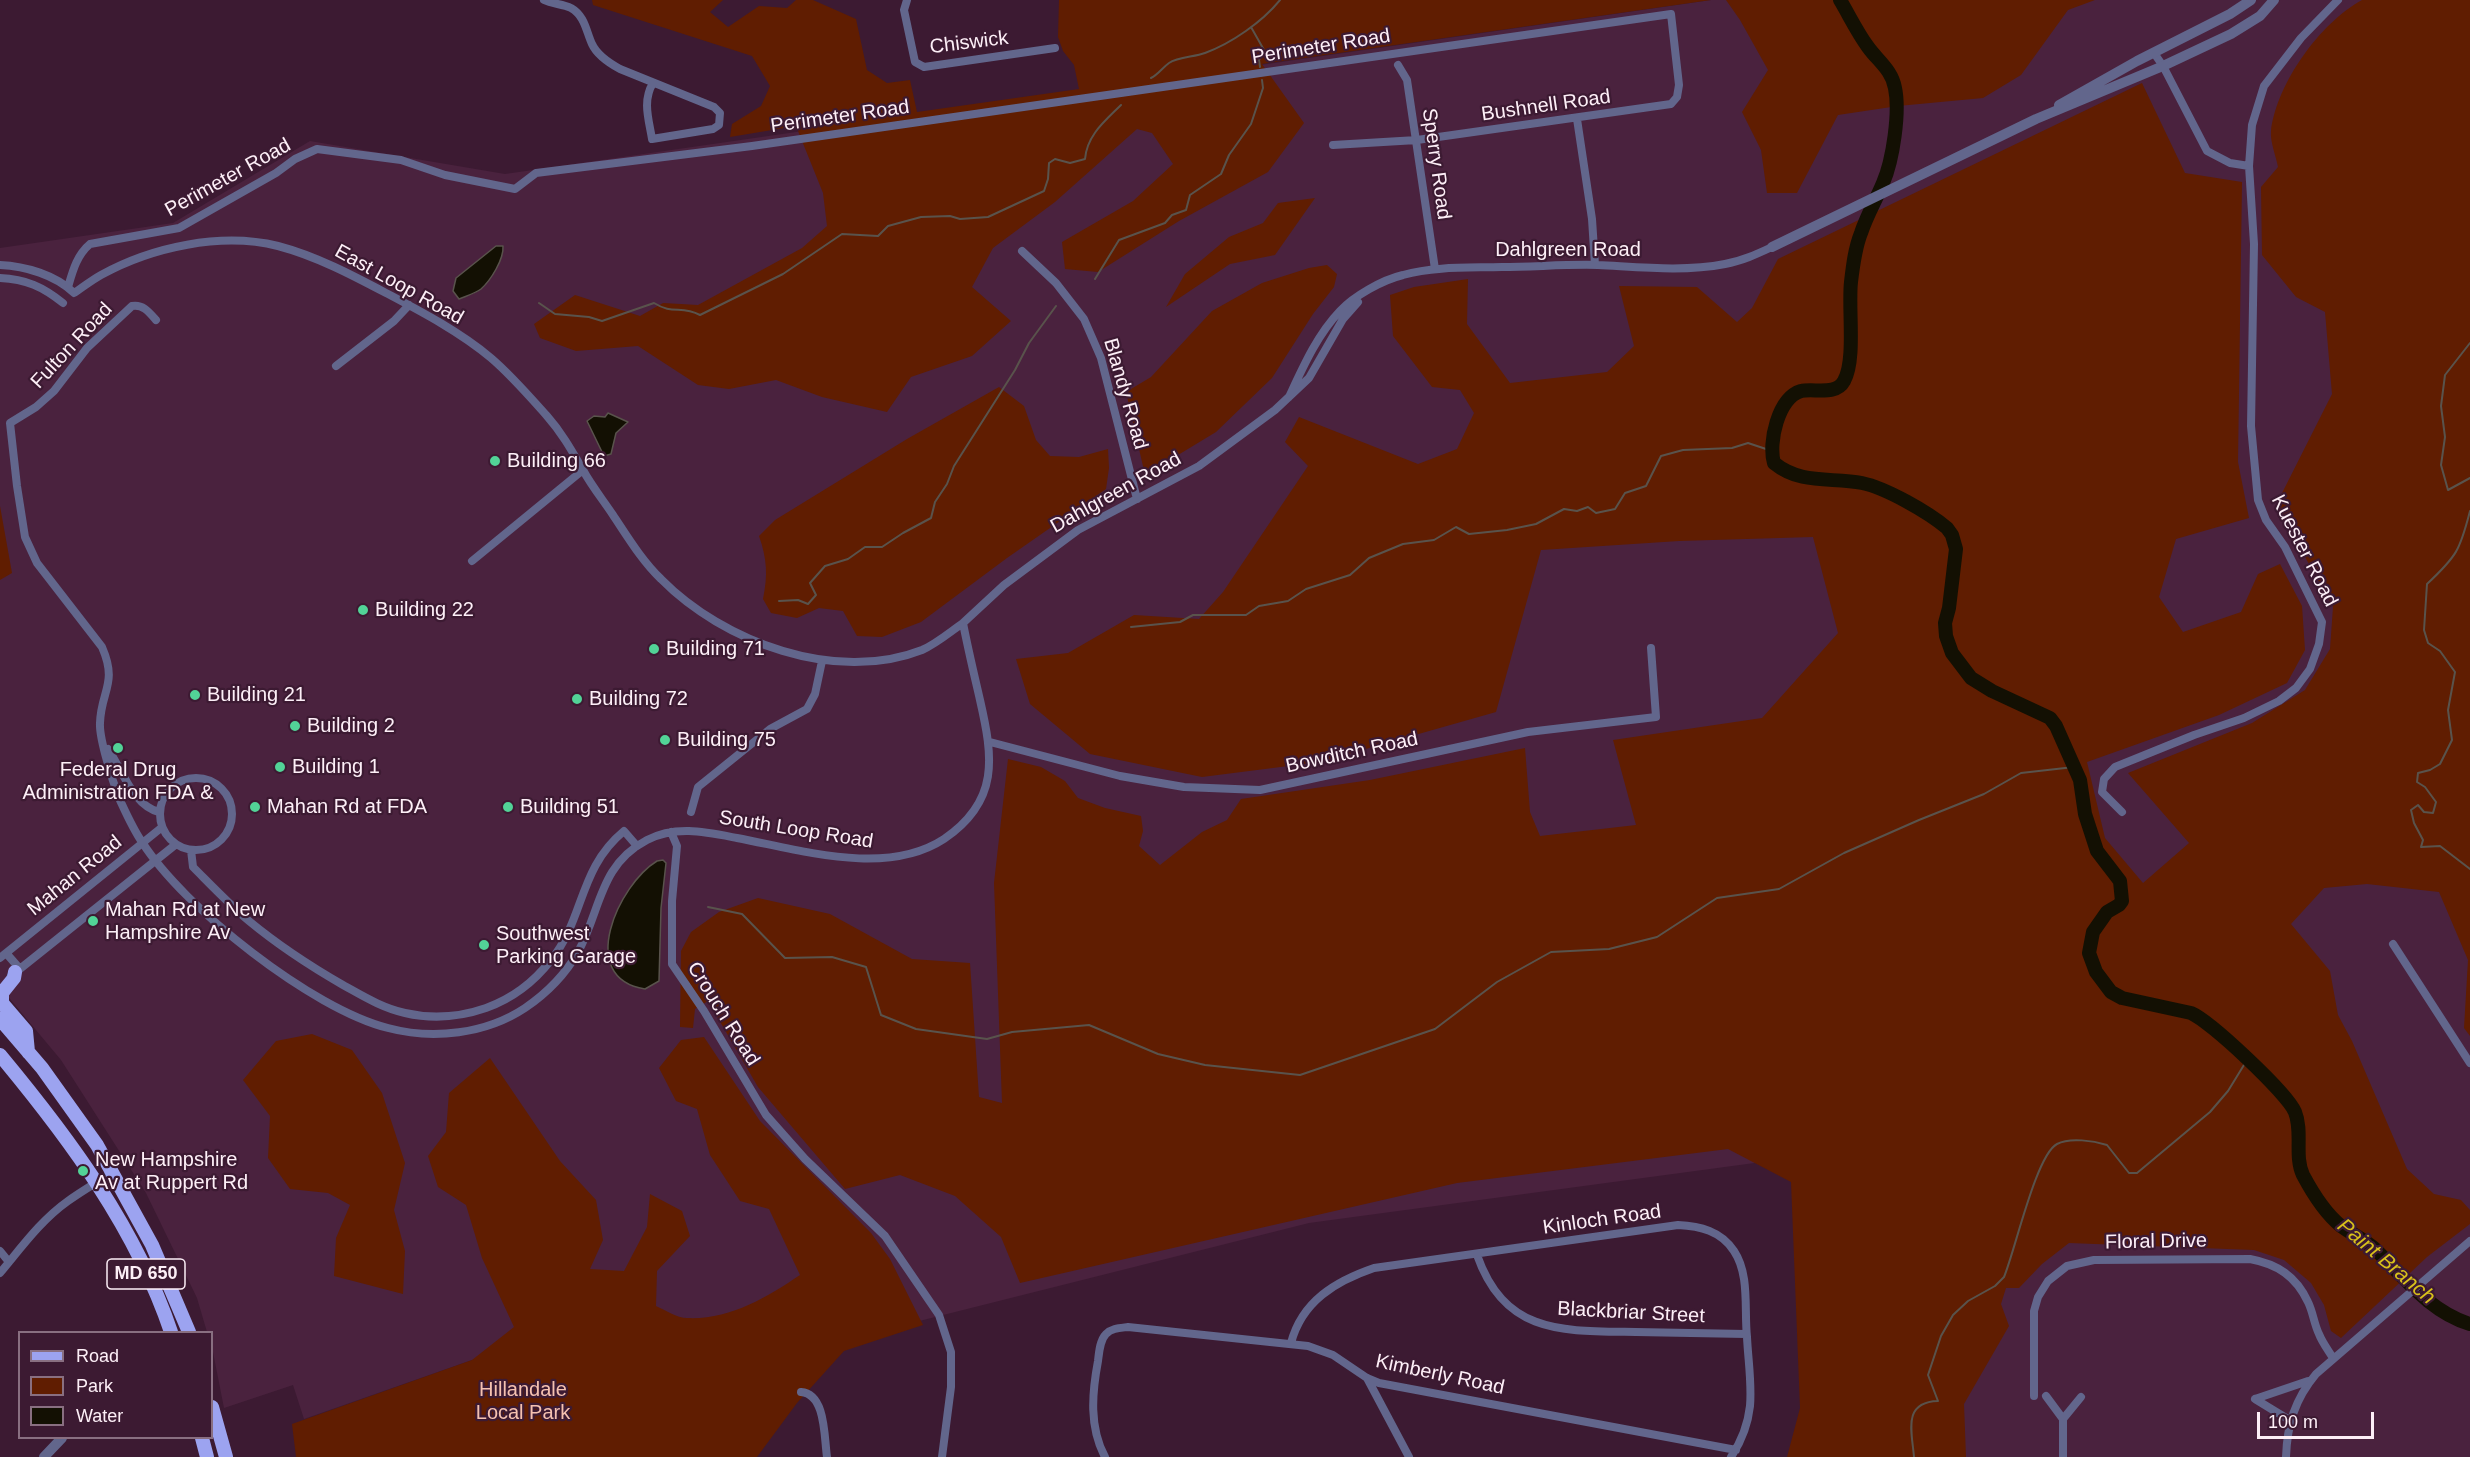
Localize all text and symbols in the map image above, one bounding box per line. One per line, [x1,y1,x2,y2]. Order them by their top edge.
street label: Perimeter Road [1250,24,1392,70]
street label: Chiswick [928,26,1010,60]
street label: Bushnell Road [1480,85,1612,127]
street label: Perimeter Road [769,95,911,139]
street label: Sperry Road [1416,107,1456,221]
street label: Perimeter Road [161,134,295,222]
street label: Dahlgreen Road [1495,238,1641,262]
street label: East Loop Road [330,240,468,330]
street label: Fulton Road [26,298,118,394]
street label: Blandy Road [1098,336,1152,452]
street label: Dahlgreen Road [1046,447,1186,539]
place label: Building 66 [507,449,606,473]
marker: Building 66 [488,454,502,468]
street label: Kuester Road [2266,491,2342,611]
place label: Building 22 [375,598,474,622]
marker: Building 22 [356,603,370,617]
place label: Building 71 [666,637,765,661]
marker: Building 71 [647,642,661,656]
place label: Building 21 [207,683,306,707]
place label: Building 72 [589,687,688,711]
marker: Building 21 [188,688,202,702]
marker: Building 72 [570,692,584,706]
place label: Building 2 [307,714,395,738]
marker: Building 2 [288,719,302,733]
street label: Bowditch Road [1284,727,1420,779]
place label: Building 75 [677,728,776,752]
marker: Building 75 [658,733,672,747]
marker: Federal Drug Administration FDA & [111,741,125,755]
place label: Building 1 [292,755,380,779]
place label: Federal Drug Administration FDA & [22,758,214,805]
marker: Building 1 [273,760,287,774]
place label: Mahan Rd at FDA [267,795,427,819]
place label: Building 51 [520,795,619,819]
marker: Mahan Rd at FDA [248,800,262,814]
marker: Building 51 [501,800,515,814]
street label: South Loop Road [717,806,875,854]
street label: Mahan Road [23,831,127,921]
place label: Mahan Rd at New Hampshire Av [105,898,265,945]
marker: Mahan Rd at New Hampshire Av [86,914,100,928]
place label: Southwest Parking Garage [496,922,636,969]
marker: Southwest Parking Garage [477,938,491,952]
street label: Crouch Road [682,958,764,1070]
place label: New Hampshire Av at Ruppert Rd [95,1148,248,1195]
marker: New Hampshire Av at Ruppert Rd [76,1164,90,1178]
street label: Kinloch Road [1541,1200,1663,1240]
water label: Paint Branch [2332,1214,2440,1310]
street label: Floral Drive [2105,1229,2207,1255]
road number: MD 650 [107,1259,185,1289]
street label: Blackbriar Street [1557,1297,1705,1329]
legend [18,1331,213,1439]
text: Road [76,1346,119,1366]
street label: Kimberly Road [1373,1350,1507,1400]
text: Park [76,1376,113,1396]
park label: Hillandale Local Park [476,1378,570,1425]
scale bar [2260,1400,2377,1438]
text: Water [76,1406,123,1426]
text: 100 m [2268,1412,2318,1432]

